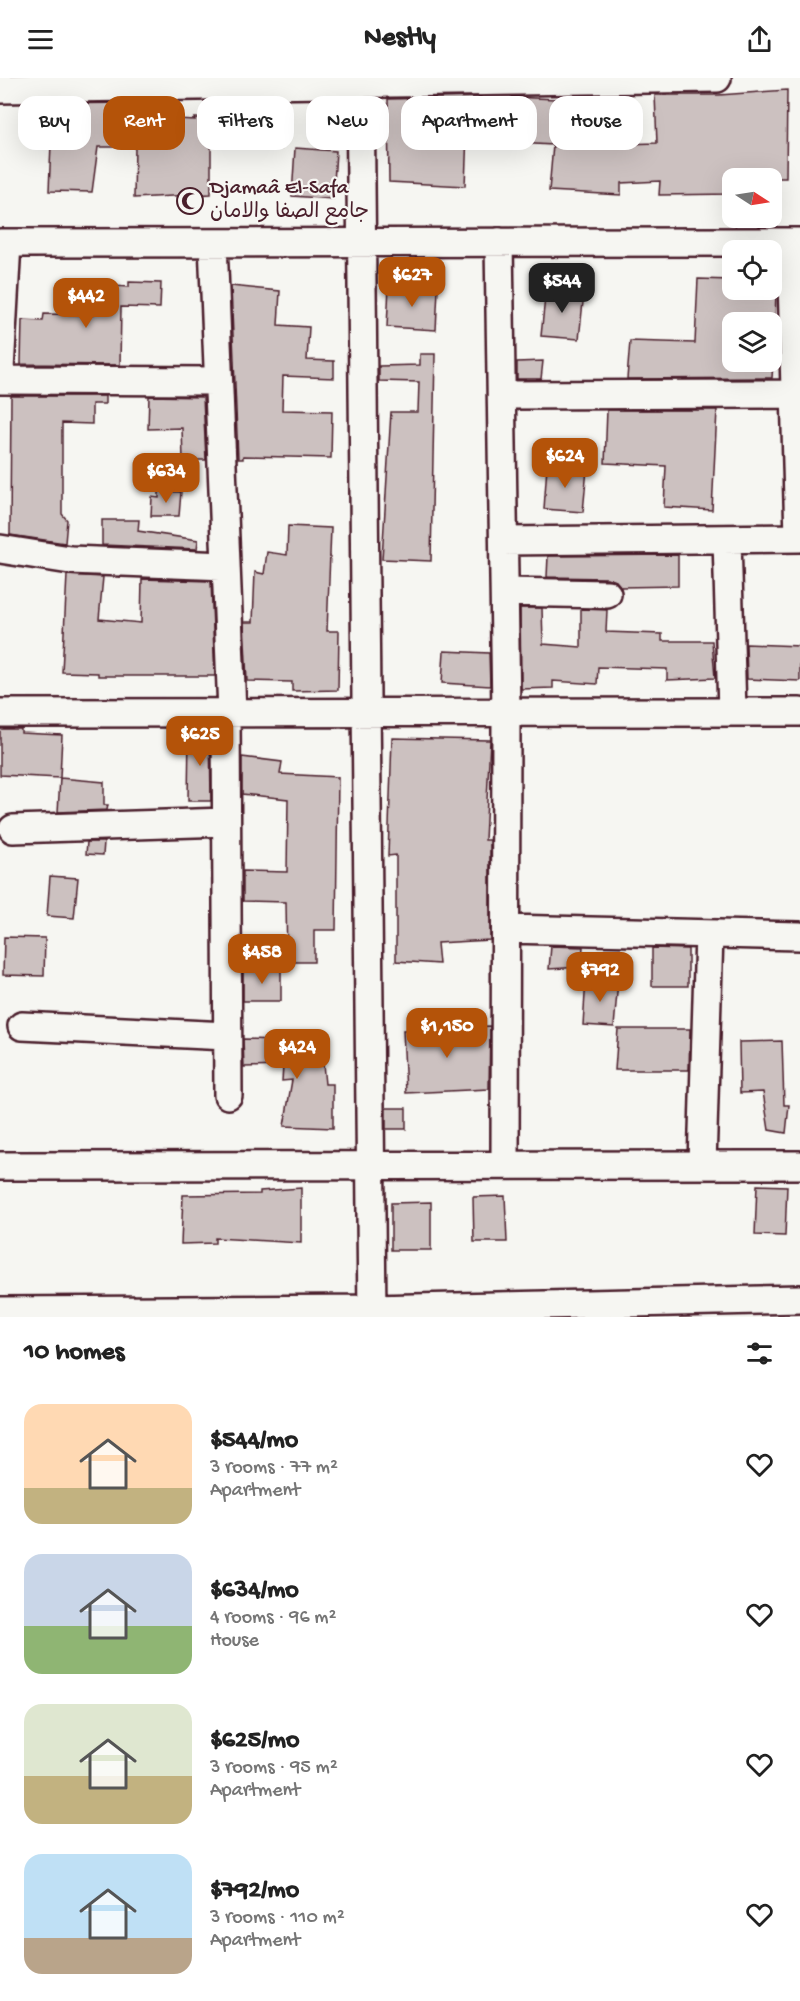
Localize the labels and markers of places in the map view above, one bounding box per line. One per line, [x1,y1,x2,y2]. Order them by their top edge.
place label: Djamaâ El-Safa جامع الصفا والامان [208,177,369,226]
mosque icon: Djamaâ El-Safa جامع الصفا والامان [175,186,205,216]
pin: $627 [376,257,448,308]
pin: $544 [526,263,598,314]
pin: $442 [50,278,122,329]
pin: $624 [529,438,601,489]
pin: $634 [130,453,202,504]
pin: $625 [164,716,236,767]
pin: $458 [226,934,298,985]
pin: $792 [564,952,636,1003]
pin: $1,150 [398,1008,496,1059]
pin: $424 [261,1029,333,1080]

